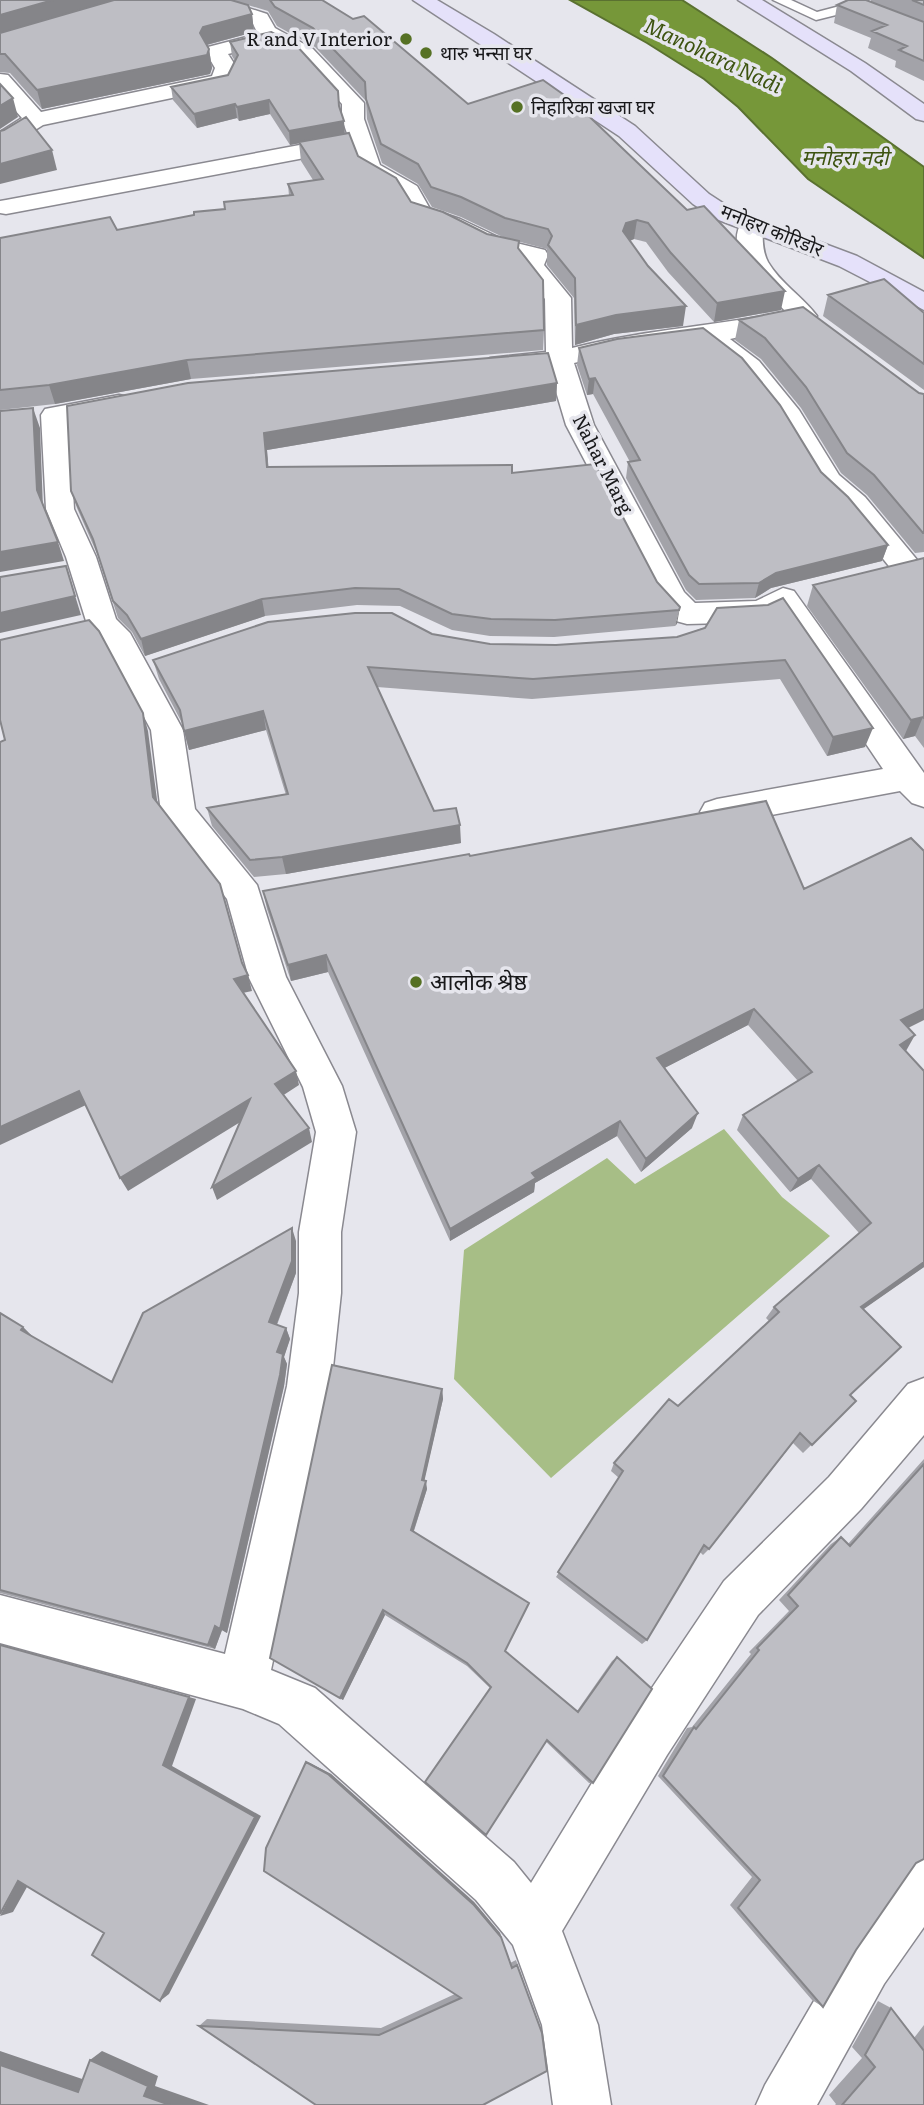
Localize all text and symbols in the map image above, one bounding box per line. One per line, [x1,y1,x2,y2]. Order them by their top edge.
water label: Manohara Nadi [640,8,789,100]
place label: R and V Interior [246,24,392,52]
marker: R and V Interior [398,31,414,47]
place label: थारु भन्सा घर [440,38,533,66]
marker: थारु भन्सा घर [418,45,434,61]
place label: निहारिका खजा घर [531,92,656,120]
marker: निहारिका खजा घर [509,99,525,115]
water label: मनोहरा नदी [801,140,892,171]
street label: मनोहरा कोरिडोर [717,196,829,263]
street label: Nahar Marg [567,409,641,519]
place label: आलोक श्रेष्ठ [430,963,528,997]
marker: आलोक श्रेष्ठ [408,974,424,990]

